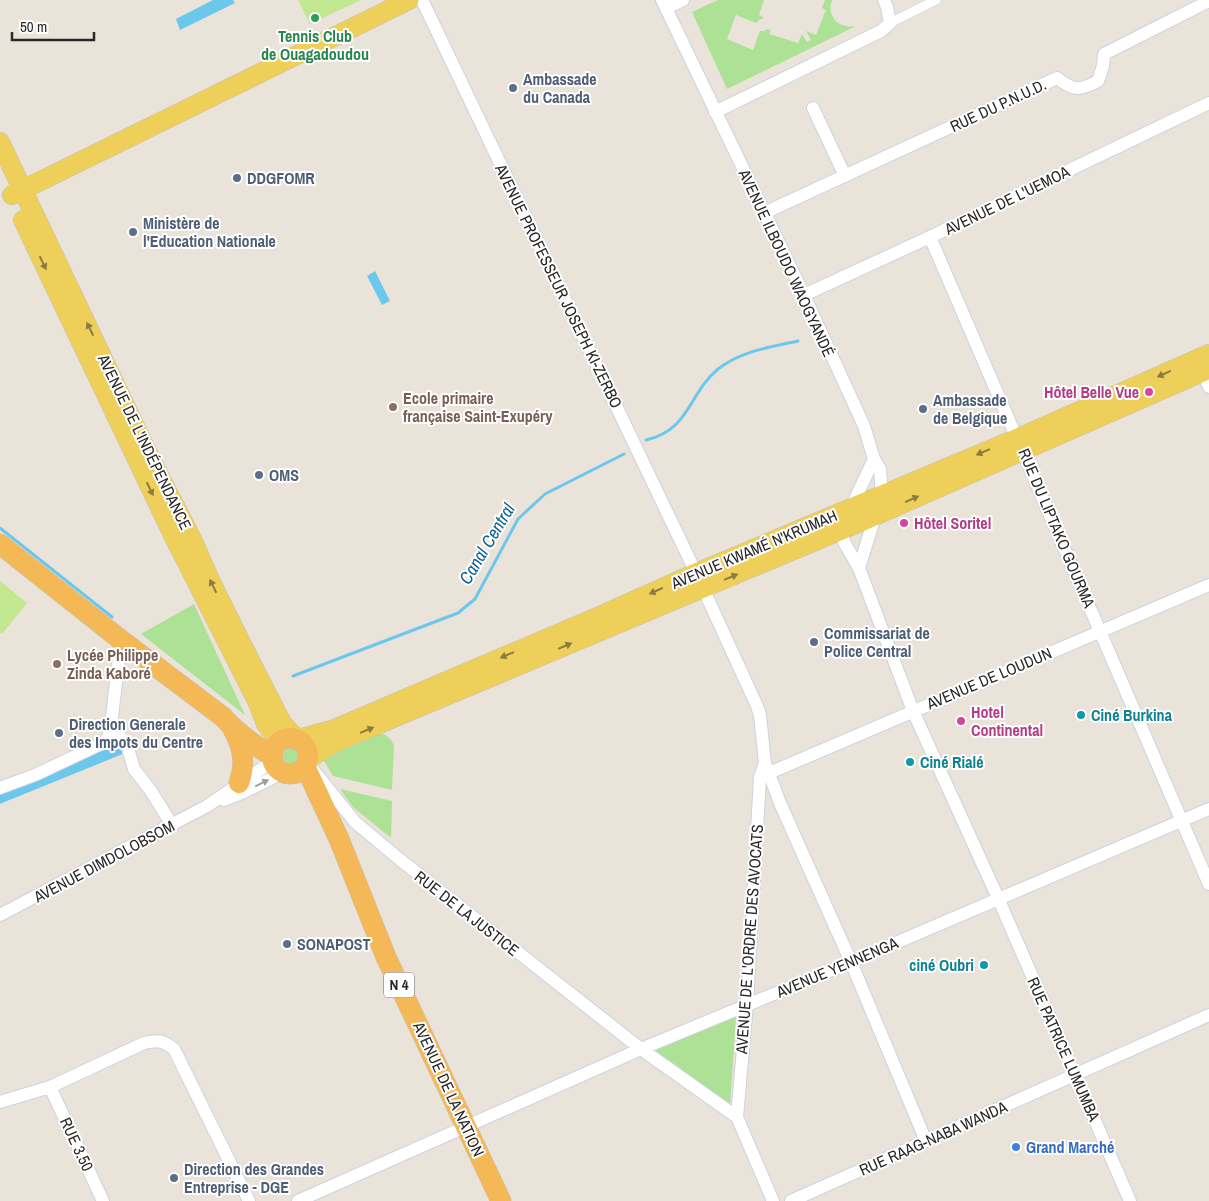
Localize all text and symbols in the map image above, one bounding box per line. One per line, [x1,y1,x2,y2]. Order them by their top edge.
scale bar [12,10,95,42]
marker: Tennis Club de Ouagadoudou [309,12,321,24]
text: 50 m [20,16,47,37]
place label: Tennis Club de Ouagadoudou [261,25,369,65]
place label: Ambassade du Canada [523,68,597,108]
street label: RUE DU P.N.U.D. [946,73,1050,137]
marker: Ambassade du Canada [507,82,519,94]
street label: AVENUE PROFESSEUR JOSEPH KI-ZERBO [490,159,628,412]
street label: AVENUE DE L'UEMOA [940,160,1073,240]
street label: AVENUE ILBOUDO WAOGYANDÉ [733,165,840,360]
place label: DDGFOMR [247,167,315,189]
marker: DDGFOMR [231,172,243,184]
place label: Ministère de l'Education Nationale [143,212,276,252]
marker: Ministère de l'Education Nationale [127,226,139,238]
one-way arrow [39,256,47,270]
one-way arrow [85,322,93,336]
street label: AVENUE DE L'INDÉPENDANCE [92,350,197,533]
one-way arrow [1157,370,1171,378]
place label: Hôtel Belle Vue [1044,381,1139,403]
marker: Hôtel Belle Vue [1143,386,1155,398]
place label: Ecole primaire française Saint-Exupéry [403,387,553,427]
place label: Ambassade de Belgique [933,389,1007,429]
marker: Ecole primaire française Saint-Exupéry [387,401,399,413]
marker: Ambassade de Belgique [917,403,929,415]
street label: RUE DU LIPTAKO GOURMA [1013,445,1101,611]
one-way arrow [976,449,990,457]
place label: OMS [269,464,299,486]
marker: OMS [253,469,265,481]
one-way arrow [146,481,155,496]
one-way arrow [905,495,919,503]
water label: Canal Central [453,498,521,589]
street label: AVENUE KWAMÉ N'KRUMAH [667,504,840,594]
place label: Hôtel Soritel [914,512,991,534]
marker: Hôtel Soritel [898,517,910,529]
one-way arrow [724,572,738,580]
one-way arrow [209,579,217,593]
one-way arrow [649,587,663,595]
place label: Commissariat de Police Central [824,622,930,662]
marker: Commissariat de Police Central [808,636,820,648]
one-way arrow [558,642,573,650]
street label: AVENUE DE LOUDUN [922,642,1055,715]
place label: Lycée Philippe Zinda Kaboré [67,644,158,684]
one-way arrow [500,652,514,660]
marker: Lycée Philippe Zinda Kaboré [51,658,63,670]
place label: Hotel Continental [971,701,1043,741]
place label: Ciné Burkina [1091,704,1173,726]
marker: Ciné Burkina [1075,709,1087,721]
place label: Direction Generale des Impots du Centre [69,713,203,753]
marker: Hotel Continental [955,715,967,727]
one-way arrow [359,725,374,733]
marker: Direction Generale des Impots du Centre [53,727,65,739]
place label: Ciné Rialé [920,751,983,773]
marker: Ciné Rialé [904,756,916,768]
one-way arrow [255,779,269,787]
street label: AVENUE DIMDOLOBSOM [29,815,178,908]
street label: AVENUE DE L'ORDRE DES AVOCATS [730,823,768,1056]
street label: RUE DE LA JUSTICE [410,865,524,961]
street label: AVENUE YENNENGA [772,931,901,1003]
place label: SONAPOST [297,933,371,955]
marker: SONAPOST [281,938,293,950]
place label: ciné Oubri [909,954,974,976]
marker: ciné Oubri [978,959,990,971]
road number: N 4 [384,972,414,998]
street label: RUE PATRICE LUMUMBA [1022,973,1106,1125]
street label: AVENUE DE LA NATION [408,1017,490,1160]
street label: RUE RAAG-NABA WANDA [855,1095,1011,1181]
street label: RUE 3.50 [55,1114,99,1174]
place label: Grand Marché [1026,1136,1114,1158]
marker: Grand Marché [1010,1141,1022,1153]
place label: Direction des Grandes Entreprise - DGE [184,1158,324,1198]
marker: Direction des Grandes Entreprise - DGE [168,1172,180,1184]

